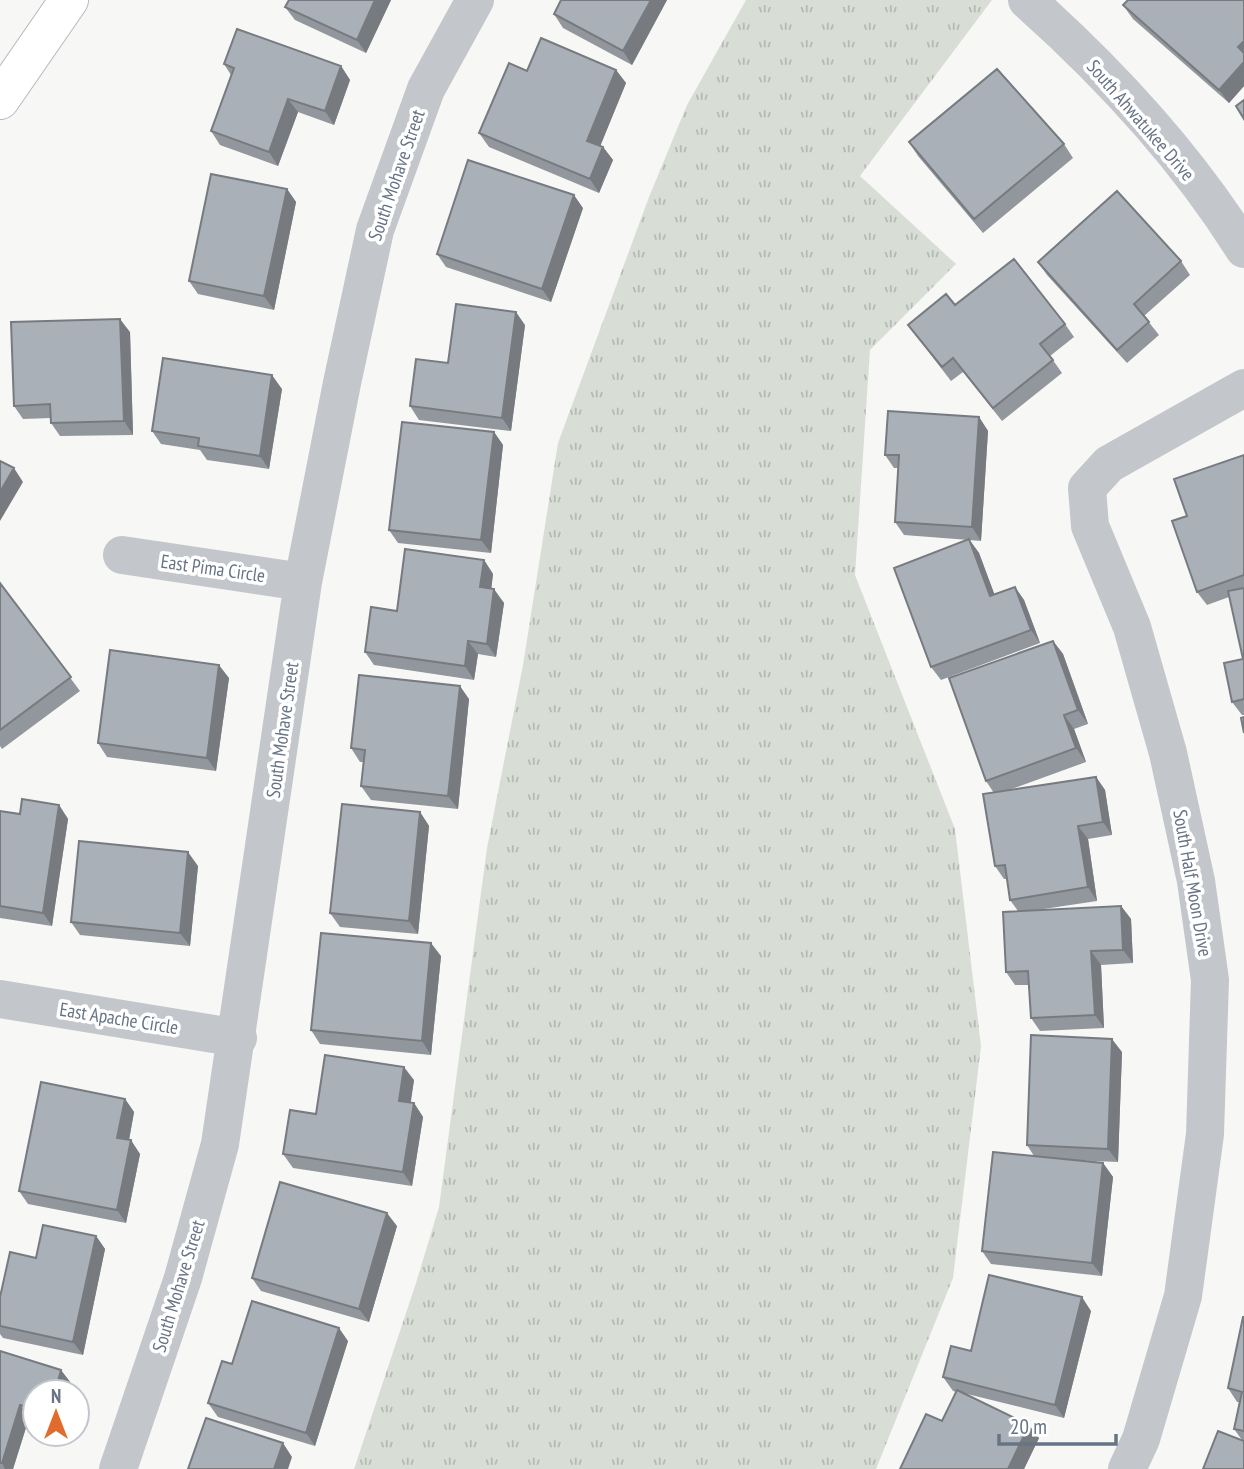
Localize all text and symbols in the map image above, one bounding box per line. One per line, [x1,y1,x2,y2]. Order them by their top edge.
street label: South Ahwatukee Drive [1082,55,1200,186]
street label: South Mohave Street [362,106,430,244]
street label: East Pima Circle [159,549,267,587]
street label: South Mohave Street [261,660,304,800]
street label: South Half Moon Drive [1168,808,1218,958]
street label: East Apache Circle [58,997,180,1039]
street label: South Mohave Street [146,1216,210,1355]
north arrow [21,1378,91,1448]
text: N [51,1384,61,1408]
scale bar [999,1402,1116,1446]
text: 20 m [1010,1413,1047,1440]

